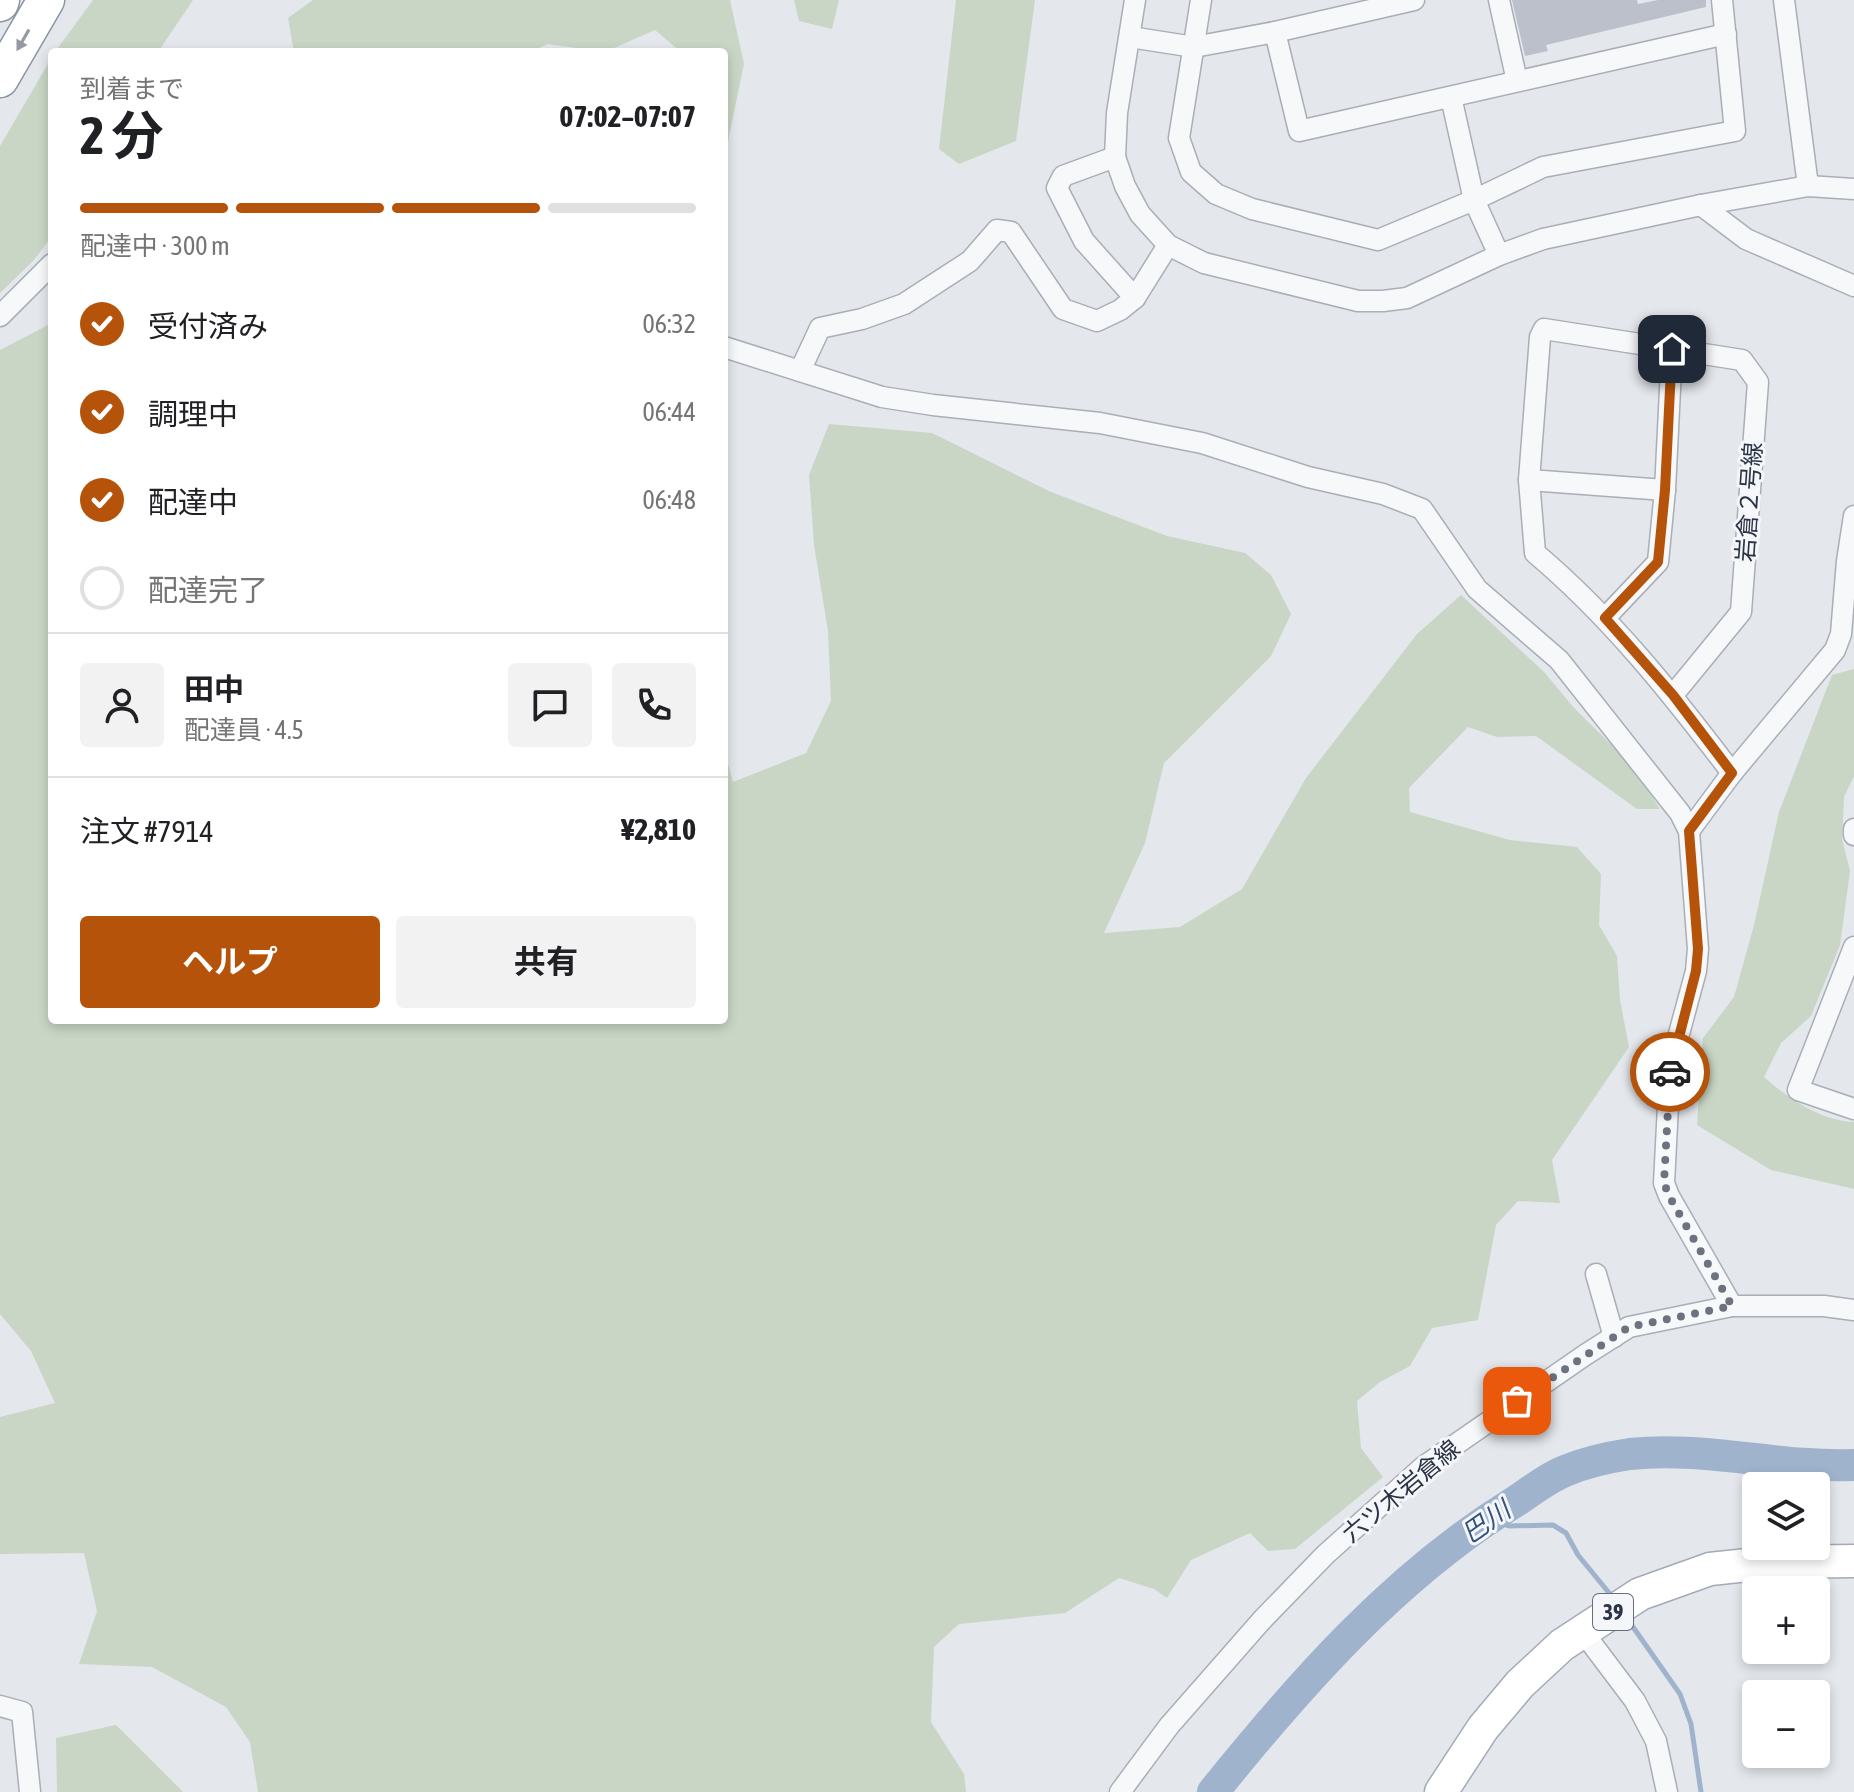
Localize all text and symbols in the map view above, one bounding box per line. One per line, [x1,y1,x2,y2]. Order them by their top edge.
one-way arrow [16,29,30,51]
text: 到着まで [80,74,184,104]
text: 07:02–07:07 [559,99,696,133]
text: 2 分 [80,105,164,165]
text: 配達中 · 300 m [80,231,230,261]
icon: check [80,302,124,346]
text: 受付済み [148,309,268,343]
text: 06:32 [642,309,696,339]
pin [1638,315,1706,383]
icon: home [1650,327,1694,371]
icon: check [80,390,124,434]
text: 調理中 [148,397,238,431]
text: 06:44 [642,397,696,427]
street label: 岩倉２号線 [1731,441,1767,563]
icon: check [80,478,124,522]
text: 配達中 [148,485,238,519]
text: 06:48 [642,485,696,515]
text: 配達完了 [148,573,268,607]
button: person [80,663,164,747]
button: chat [508,663,592,747]
button: phone [612,663,696,747]
text: 田中 [184,672,244,706]
text: 配達員 · 4.5 [184,715,304,745]
text: ¥2,810 [621,812,696,846]
text: 注文 #7914 [80,814,214,848]
button: ヘルプ [80,916,380,1008]
button: 共有 [396,916,696,1008]
courier [1630,1032,1710,1112]
icon: car [1648,1050,1692,1094]
pin [1483,1367,1551,1435]
icon: bag [1495,1379,1539,1423]
street label: 六ツ木岩倉線 [1337,1434,1465,1548]
map controls [1742,1472,1830,1768]
button: layers [1742,1472,1830,1560]
water label: 巴川 [1456,1493,1518,1549]
button: + [1742,1576,1830,1664]
road number: 39 [1593,1594,1633,1630]
button: − [1742,1680,1830,1768]

